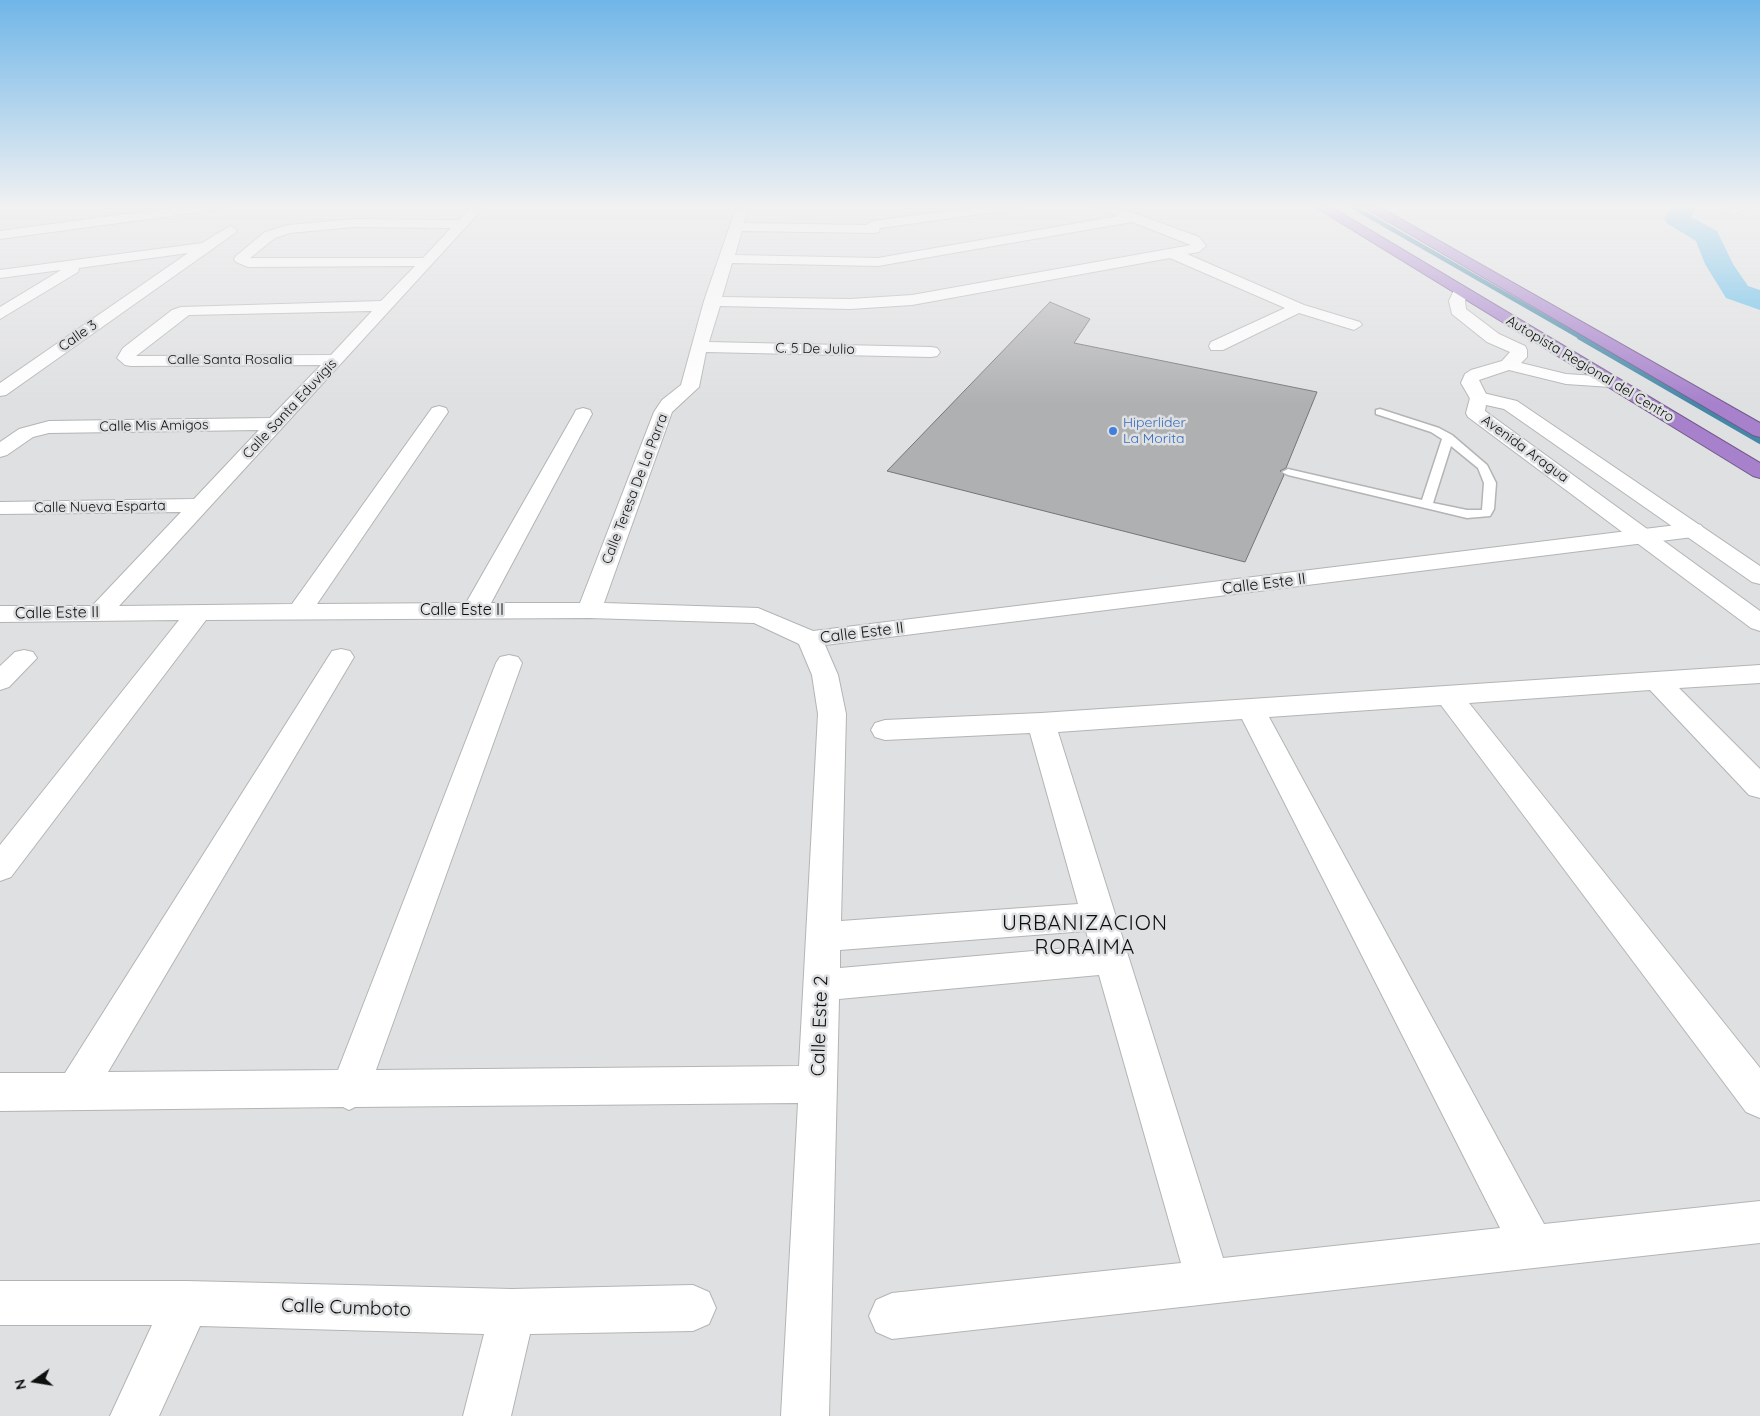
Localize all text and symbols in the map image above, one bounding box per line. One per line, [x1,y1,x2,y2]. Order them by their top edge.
street label: Autopista Regional del Centro [1503,312,1677,426]
street label: Calle 3 [56,317,100,355]
street label: C. 5 De Julio [775,340,855,358]
street label: Calle Santa Rosalia [168,352,292,368]
street label: Calle Santa Eduvigis [239,356,341,462]
street label: Calle Teresa De La Parra [599,411,671,567]
street label: Avenida Aragua [1478,412,1572,486]
place label: Hiperlider La Morita [1123,415,1186,448]
street label: Calle Mis Amigos [99,417,209,435]
marker: Hiperlider La Morita [1107,425,1119,437]
street label: Calle Nueva Esparta [34,497,166,517]
street label: Calle Este II [1221,569,1307,599]
street label: Calle Este II [420,600,504,620]
street label: Calle Este II [15,603,99,623]
street label: Calle Este II [819,618,905,648]
district label: URBANIZACION RORAIMA [1000,911,1170,961]
street label: Calle Este 2 [807,975,833,1077]
street label: Calle Cumboto [281,1294,411,1322]
north arrow [10,1356,60,1406]
text: N [10,1377,30,1391]

